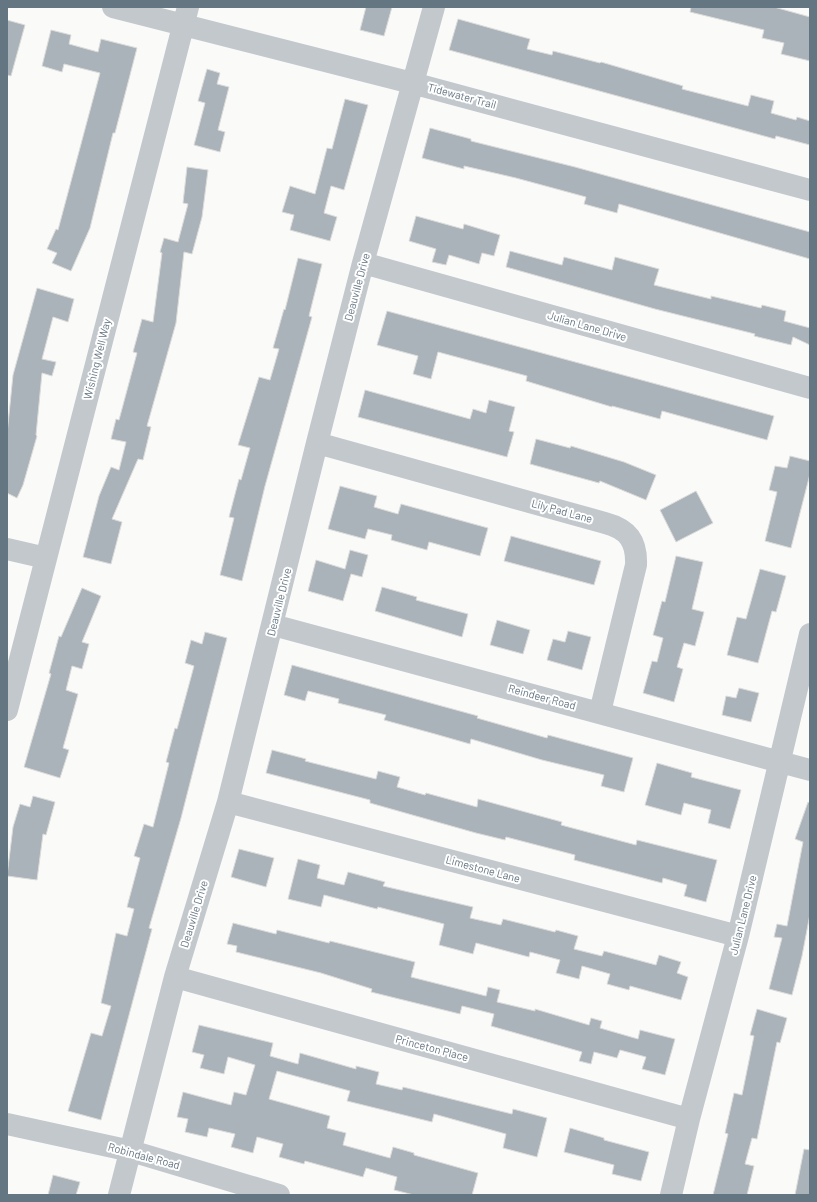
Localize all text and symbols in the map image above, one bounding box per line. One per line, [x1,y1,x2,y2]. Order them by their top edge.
street label: Tidewater Trail [426,80,498,111]
street label: Deauville Drive [341,251,372,322]
street label: Julian Lane Drive [546,308,628,343]
street label: Wishing Well Way [80,317,113,400]
street label: Lily Pad Lane [530,496,594,525]
street label: Deauville Drive [264,566,293,637]
street label: Reindeer Road [507,681,577,712]
street label: Limestone Lane [445,852,522,885]
street label: Julian Lane Drive [726,874,759,956]
street label: Deauville Drive [177,878,210,949]
street label: Princeton Place [394,1032,470,1064]
street label: Robindale Road [107,1140,182,1171]

